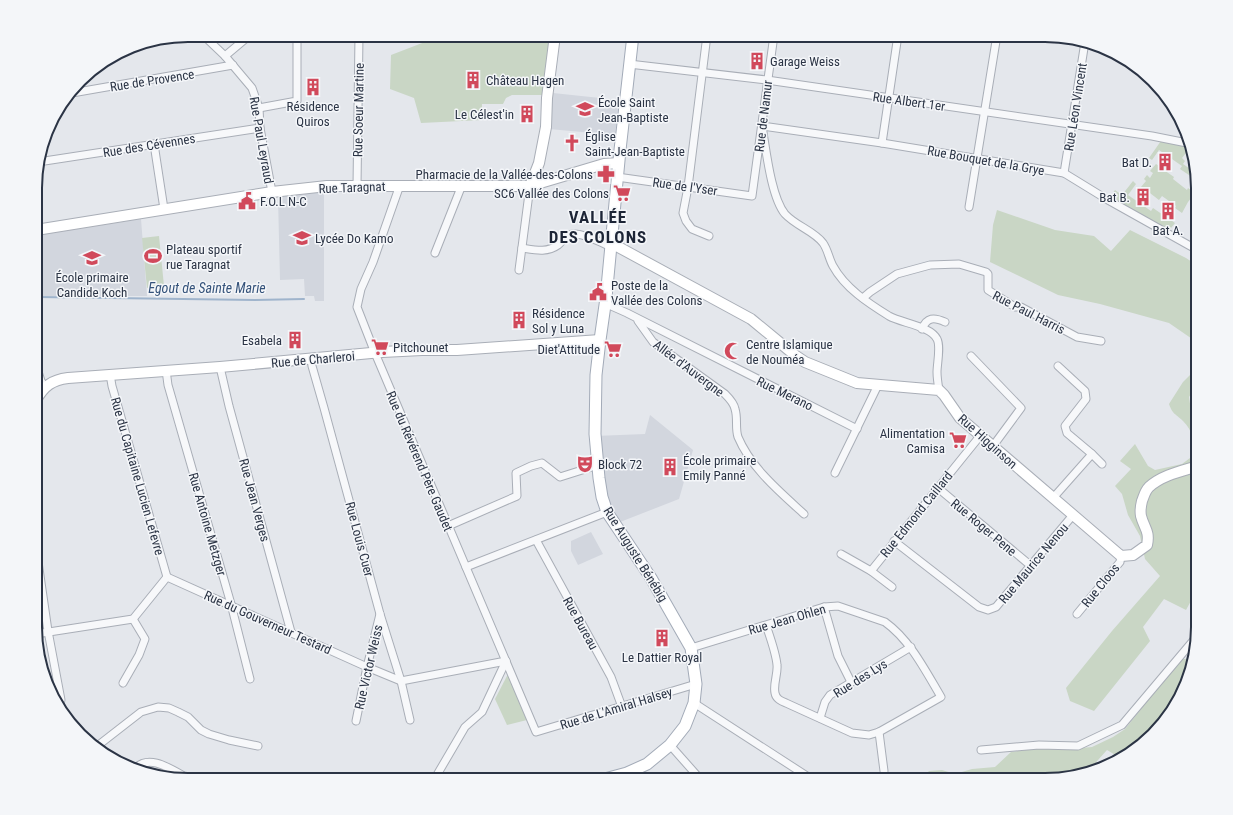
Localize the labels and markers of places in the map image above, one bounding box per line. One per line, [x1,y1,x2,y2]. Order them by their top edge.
building icon: Garage Weiss [747,51,767,71]
place label: Garage Weiss [770,54,840,69]
building icon: Château Hagen [463,70,483,90]
place label: Château Hagen [486,73,564,88]
building icon: Résidence Quiros [303,77,323,97]
place label: École Saint Jean-Baptiste [598,95,669,125]
place label: Résidence Quiros [287,99,339,129]
school or university icon: École Saint Jean-Baptiste [575,99,595,119]
building icon: Le Célest'in [517,104,537,124]
place label: Le Célest'in [455,107,514,122]
place label: Église Saint-Jean-Baptiste [585,129,685,159]
church icon: Église Saint-Jean-Baptiste [562,133,582,153]
building icon: Bat D. [1155,152,1175,172]
place label: Bat D. [1122,155,1152,170]
pharmacy icon: Pharmacie de la Vallée-des-Colons [596,164,616,184]
place label: Pharmacie de la Vallée-des-Colons [416,167,593,182]
supermarket icon: SC6 Vallée des Colons [612,183,632,203]
place label: SC6 Vallée des Colons [494,186,609,201]
building icon: Bat B. [1133,187,1153,207]
place label: Bat B. [1099,190,1130,205]
public building icon: F.O.L N-C [237,191,257,211]
place label: F.O.L N-C [260,194,307,209]
building icon: Bat A. [1158,201,1178,221]
place label: Bat A. [1152,223,1184,238]
school or university icon: Lycée Do Kamo [292,228,312,248]
place label: Lycée Do Kamo [315,231,393,246]
place label: Plateau sportif rue Taragnat [166,242,242,272]
sports icon: Plateau sportif rue Taragnat [143,246,163,266]
school or university icon: École primaire Candide Koch [82,248,102,268]
place label: École primaire Candide Koch [55,270,129,300]
place label: Poste de la Vallée des Colons [611,278,703,308]
public building icon: Poste de la Vallée des Colons [588,282,608,302]
place label: Résidence Sol y Luna [532,306,585,336]
building icon: Résidence Sol y Luna [509,310,529,330]
building icon: Esabela [285,330,305,350]
place label: Esabela [242,333,282,348]
supermarket icon: Pitchounet [370,337,390,357]
place label: Centre Islamique de Nouméa [746,337,833,367]
supermarket icon: Diet'Attitude [603,339,623,359]
place label: Pitchounet [393,340,449,355]
mosque icon: Centre Islamique de Nouméa [723,341,743,361]
place label: Diet'Attitude [537,342,600,357]
place label: Alimentation Camisa [880,426,945,456]
supermarket icon: Alimentation Camisa [948,430,968,450]
place label: École primaire Emily Panné [683,453,756,483]
theatre icon: Block 72 [575,454,595,474]
place label: Block 72 [598,457,642,472]
building icon: École primaire Emily Panné [660,457,680,477]
building icon: Le Dattier Royal [652,628,672,648]
place label: Le Dattier Royal [622,650,702,665]

